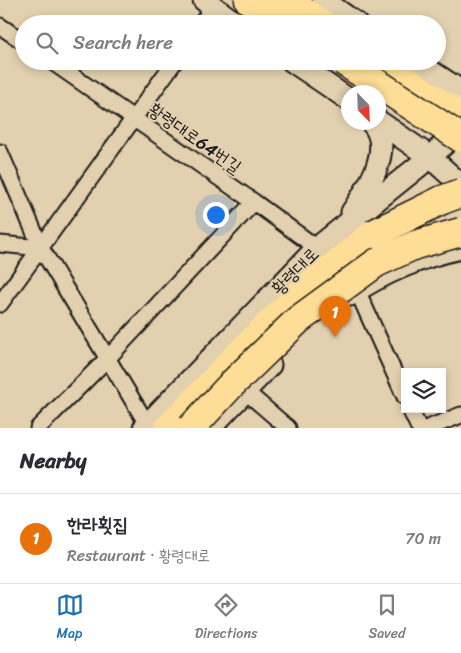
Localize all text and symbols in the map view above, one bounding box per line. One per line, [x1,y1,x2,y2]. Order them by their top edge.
search box [15,15,446,70]
text: Search here [73,26,173,59]
icon: search [33,29,61,57]
north arrow [341,85,386,130]
street label: 황령대로64번길 [141,94,249,182]
your location [203,202,229,228]
street label: 황령대로 [263,239,327,303]
pin: 1 [319,296,351,337]
map controls [401,368,446,413]
button: layers [401,368,446,413]
text: Nearby [20,442,86,480]
text: 한라횟집 [67,508,128,541]
text: 1 [33,524,39,553]
text: 70 m [405,524,441,553]
text: Restaurant · 황령대로 [67,541,210,570]
tab: Map [56,591,84,646]
tab: Directions [195,591,257,646]
tab: Saved [369,591,405,646]

